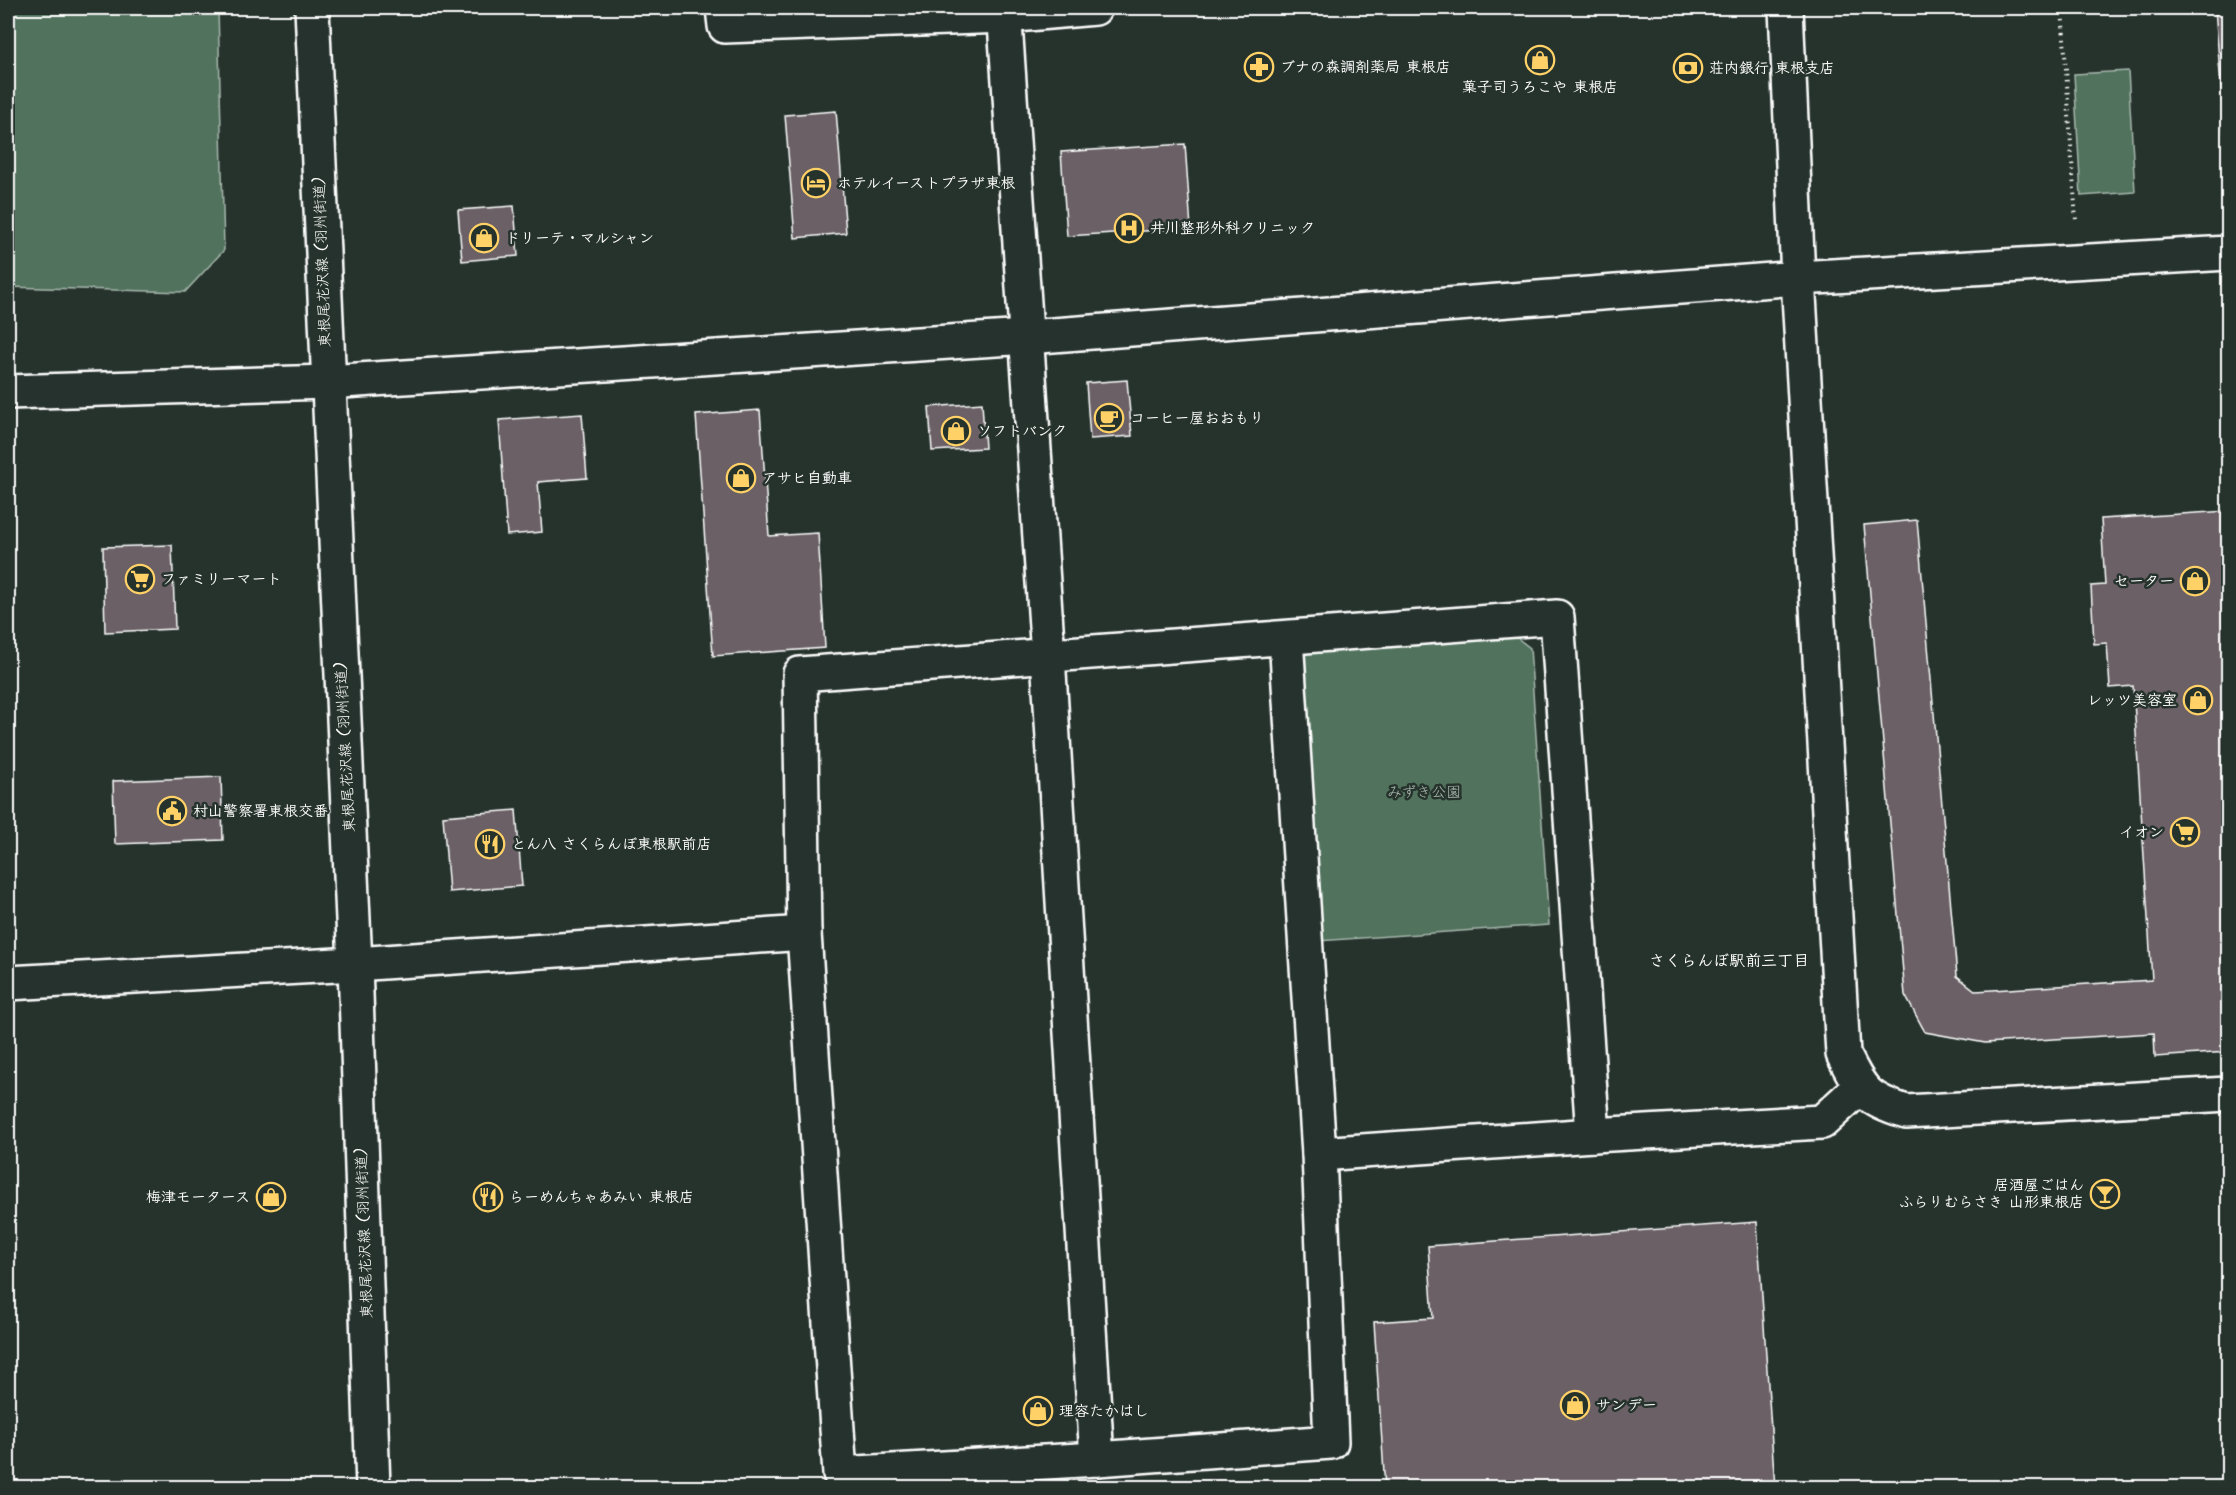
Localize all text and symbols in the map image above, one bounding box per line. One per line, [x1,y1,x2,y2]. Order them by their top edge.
shop icon: 菓子司うろこや 東根店 [1524,44,1556,76]
pharmacy icon: ブナの森調剤薬局 東根店 [1243,51,1275,83]
bank icon: 荘内銀行 東根支店 [1672,52,1704,84]
place label: ブナの森調剤薬局 東根店 [1280,56,1451,80]
place label: 荘内銀行 東根支店 [1709,57,1835,81]
place label: 菓子司うろこや 東根店 [1462,76,1618,100]
hotel icon: ホテルイーストプラザ東根 [800,167,832,199]
place label: ホテルイーストプラザ東根 [837,172,1015,196]
street label: 東根尾花沢線 (羽州街道) [308,176,338,348]
hospital icon: 井川整形外科クリニック [1113,212,1145,244]
place label: 井川整形外科クリニック [1150,217,1315,241]
shop icon: ドリーテ・マルシャン [468,222,500,254]
place label: ドリーテ・マルシャン [505,227,654,251]
cafe icon: コーヒー屋おおもり [1093,402,1125,434]
place label: コーヒー屋おおもり [1130,407,1264,431]
shop icon: ソフトバンク [940,415,972,447]
place label: ソフトバンク [977,420,1067,444]
shop icon: アサヒ自動車 [725,462,757,494]
place label: アサヒ自動車 [762,467,852,491]
supermarket icon: ファミリーマート [124,563,156,595]
shop icon: セーター [2179,565,2211,597]
place label: ファミリーマート [161,568,282,592]
place label: セーター [2114,570,2174,594]
street label: 東根尾花沢線 (羽州街道) [330,661,362,833]
shop icon: レッツ美容室 [2182,684,2214,716]
place label: レッツ美容室 [2087,689,2177,713]
park label: みずき公園 [1387,781,1461,805]
public building icon: 村山警察署東根交番 [156,795,188,827]
place label: 村山警察署東根交番 [193,800,328,824]
supermarket icon: イオン [2169,816,2201,848]
place label: イオン [2119,821,2164,845]
restaurant icon: とん八 さくらんぼ東根駅前店 [474,828,506,860]
place label: とん八 さくらんぼ東根駅前店 [511,833,712,857]
district label: さくらんぼ駅前三丁目 [1649,949,1809,974]
street label: 東根尾花沢線 (羽州街道) [350,1147,380,1319]
place label: 居酒屋ごはん ふらりむらさき 山形東根店 [1899,1174,2084,1215]
bar icon: 居酒屋ごはん ふらりむらさき 山形東根店 [2089,1178,2121,1210]
shop icon: 梅津モータース [255,1181,287,1213]
restaurant icon: らーめんちゃあみい 東根店 [472,1181,504,1213]
place label: 梅津モータース [146,1186,250,1210]
place label: らーめんちゃあみい 東根店 [509,1186,694,1210]
shop icon: サンデー [1559,1389,1591,1421]
place label: サンデー [1596,1394,1657,1418]
shop icon: 理容たかはし [1022,1395,1054,1427]
place label: 理容たかはし [1059,1400,1149,1424]

